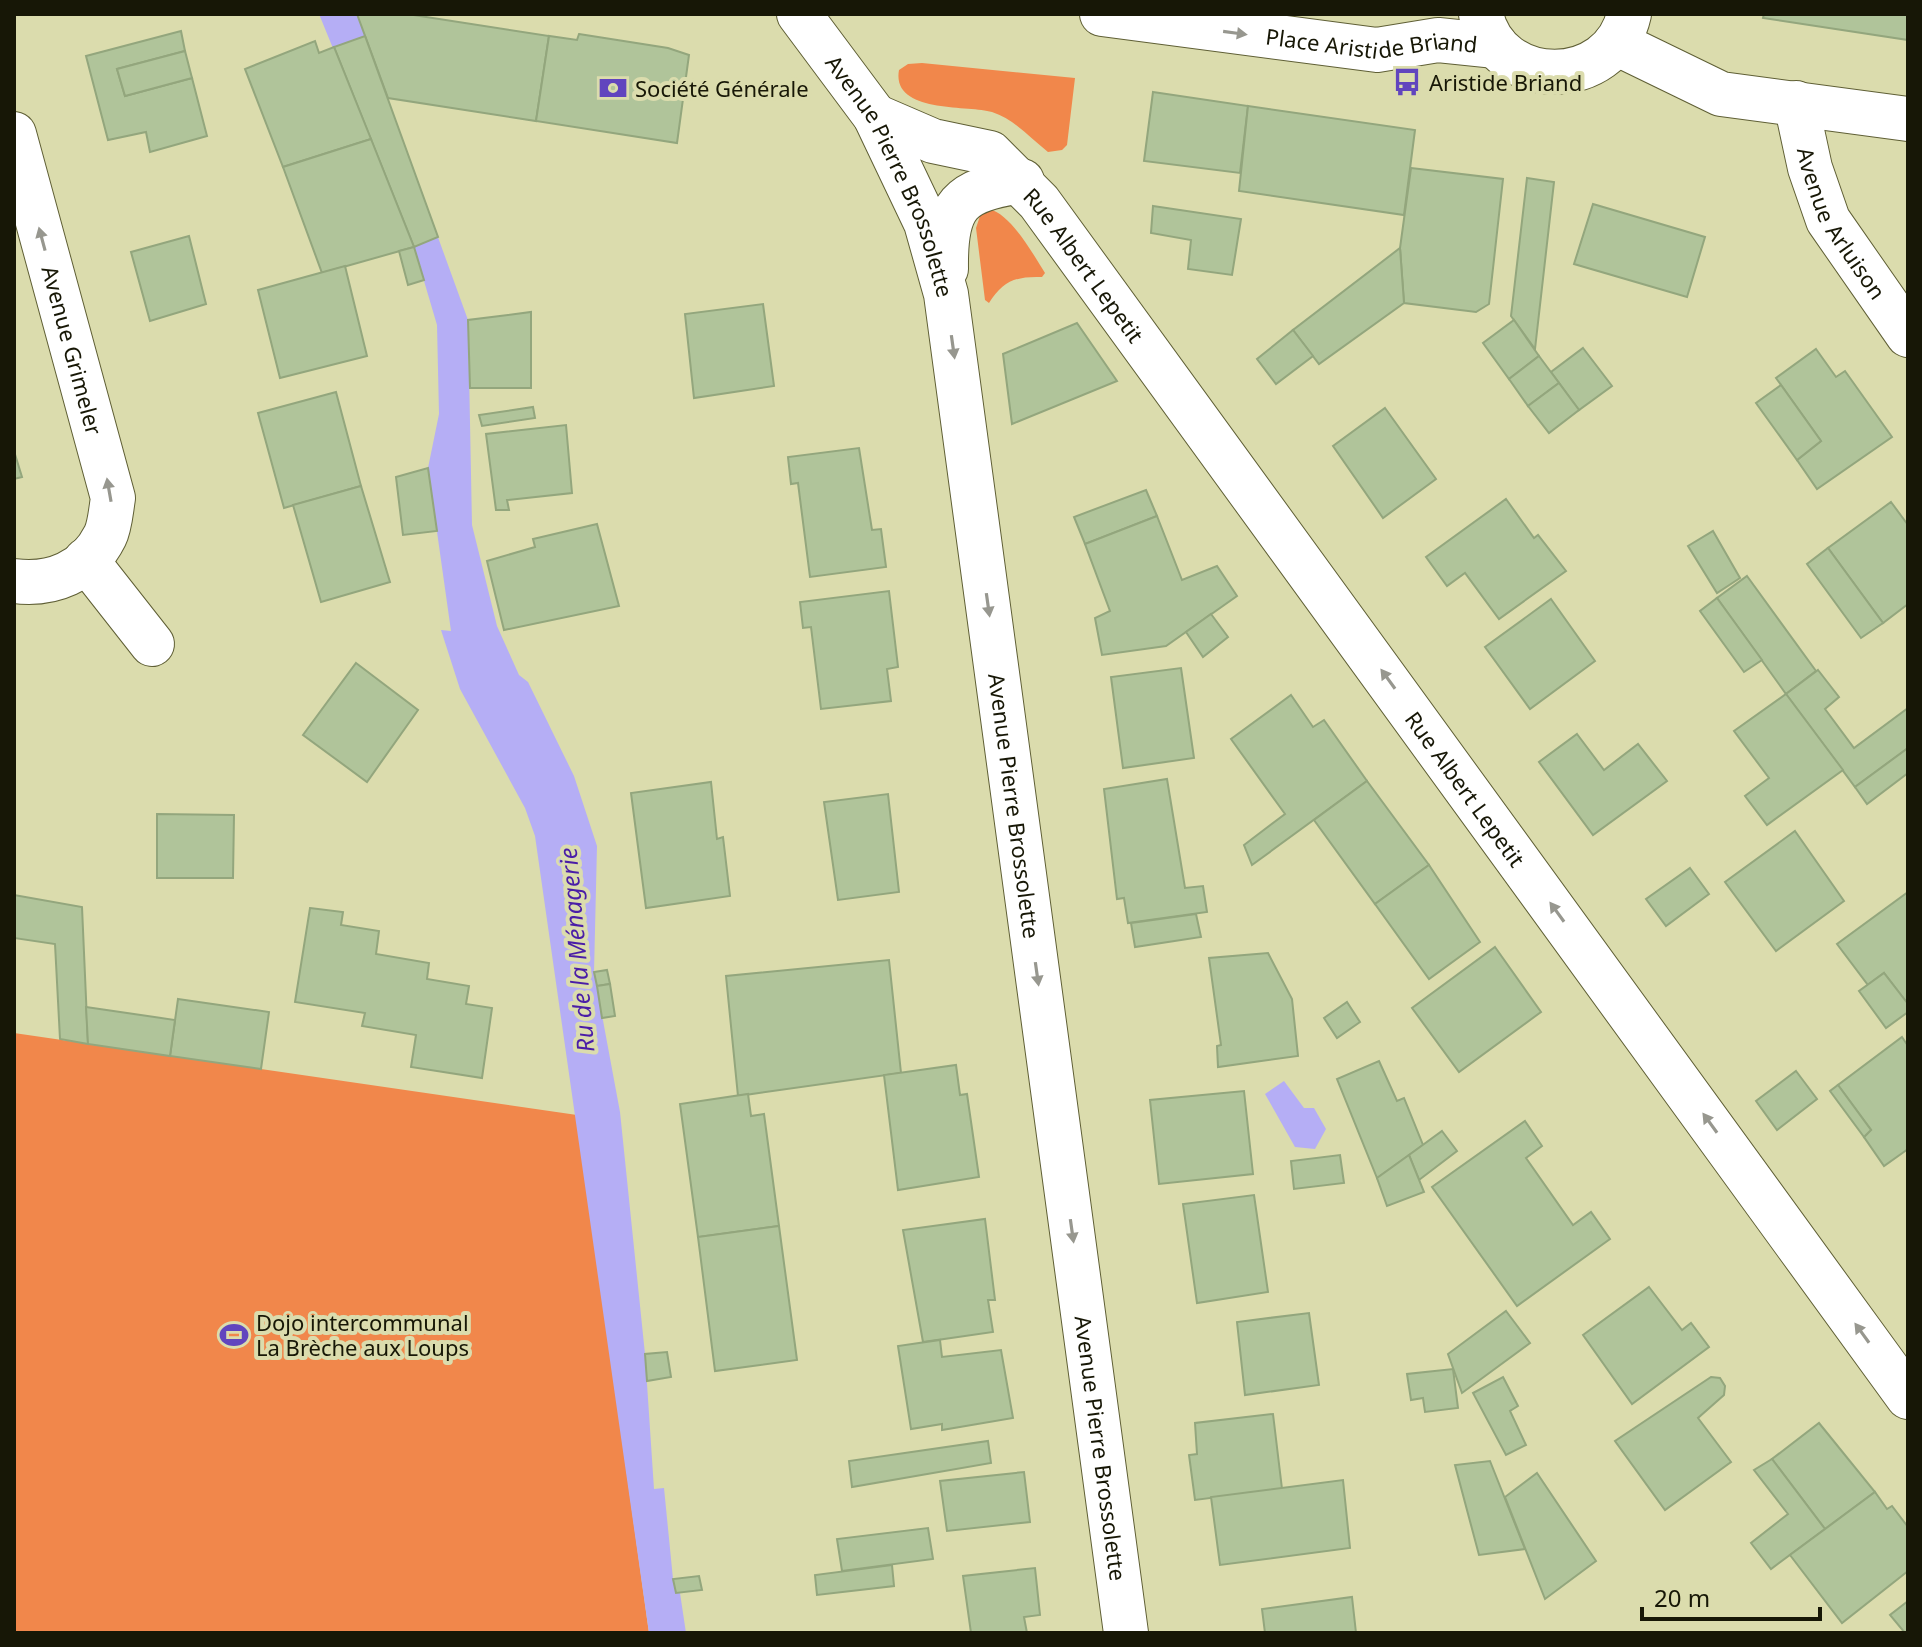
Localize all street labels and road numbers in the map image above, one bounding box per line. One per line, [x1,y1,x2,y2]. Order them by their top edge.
street label: Place Aristide Briand [1264,21,1479,65]
street label: Avenue Pierre Brossolette [819,49,961,300]
street label: Avenue Arluison [1791,144,1893,305]
street label: Rue Albert Lepetit [1017,180,1151,348]
street label: Avenue Grimeler [35,262,110,438]
street label: Avenue Pierre Brossolette [982,671,1047,940]
street label: Rue Albert Lepetit [1399,705,1532,872]
street label: Avenue Pierre Brossolette [1068,1314,1134,1583]

